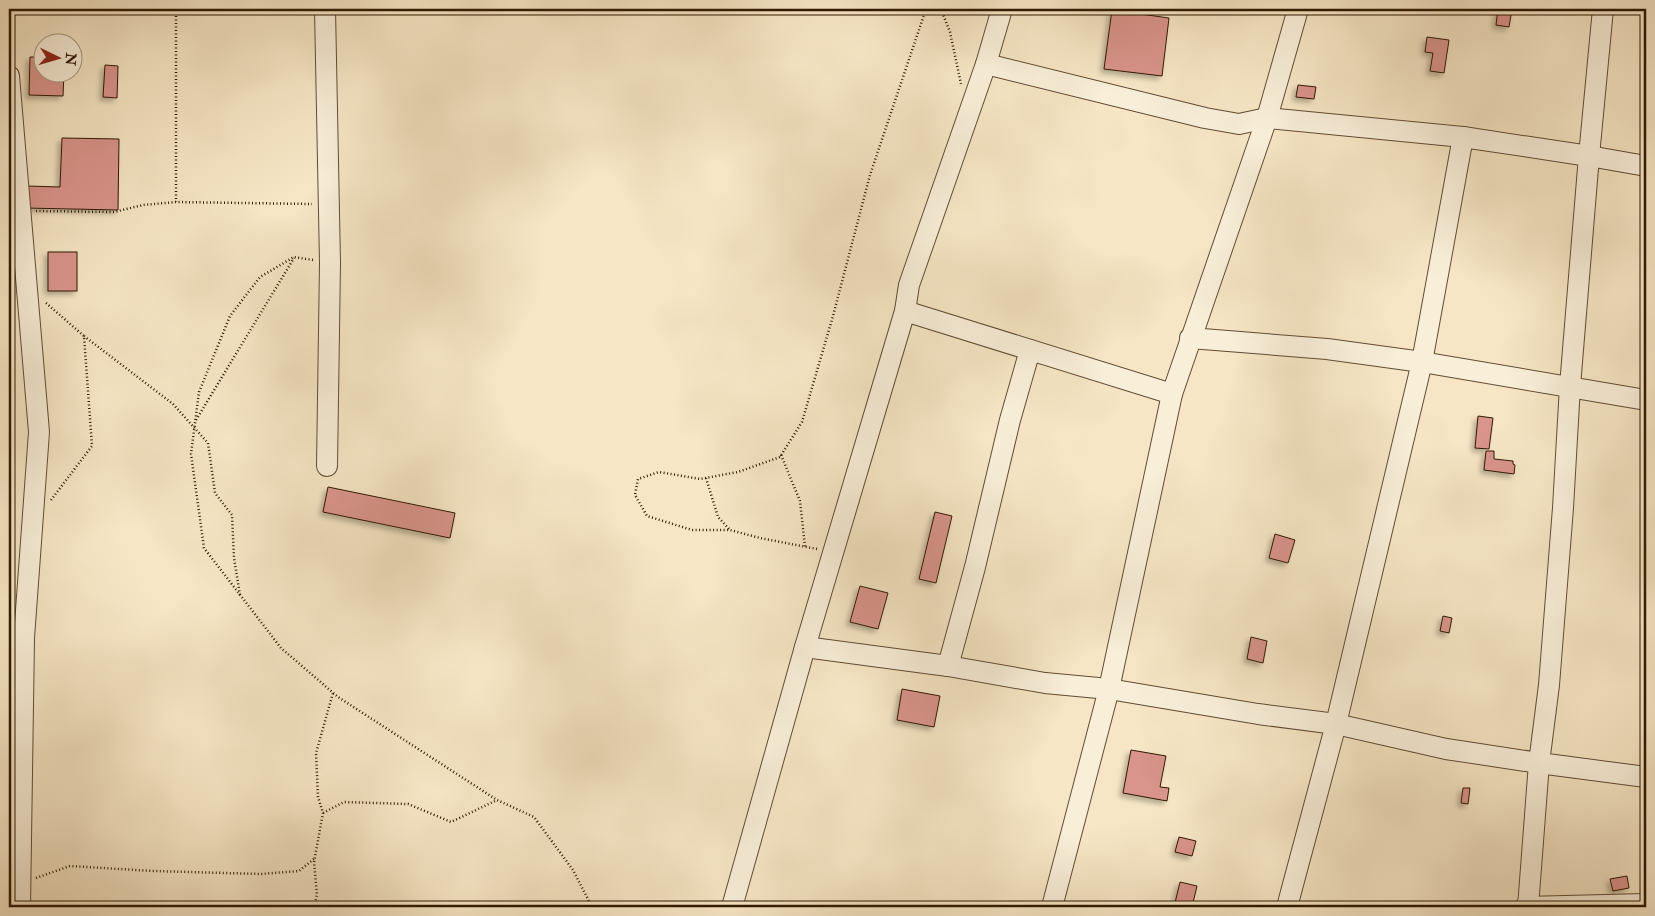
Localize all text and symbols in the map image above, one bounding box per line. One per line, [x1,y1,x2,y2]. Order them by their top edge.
north arrow [32,32,82,82]
text: N [61,51,80,67]

